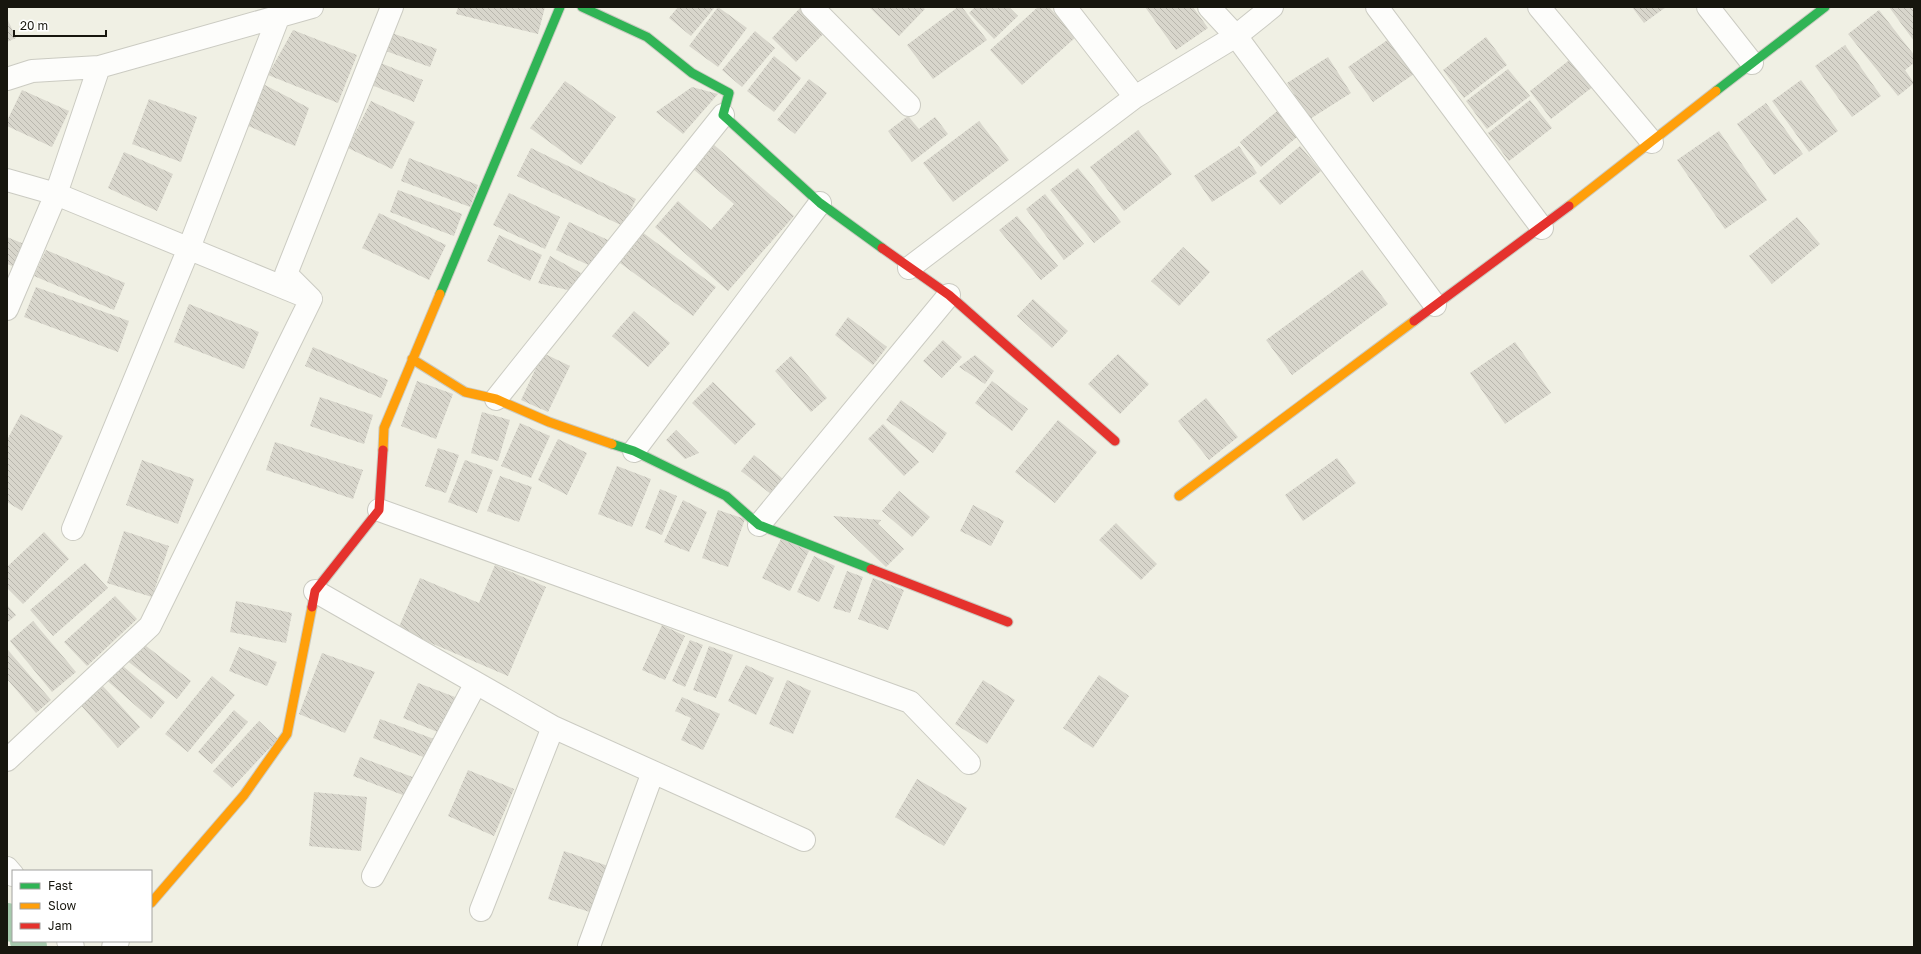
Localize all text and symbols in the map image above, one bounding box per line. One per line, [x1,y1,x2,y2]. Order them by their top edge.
scale bar [14,12,106,38]
text: 20 m [20,18,48,33]
legend [12,870,152,942]
text: Fast [48,878,73,893]
text: Slow [48,898,76,913]
text: Jam [48,918,72,933]

